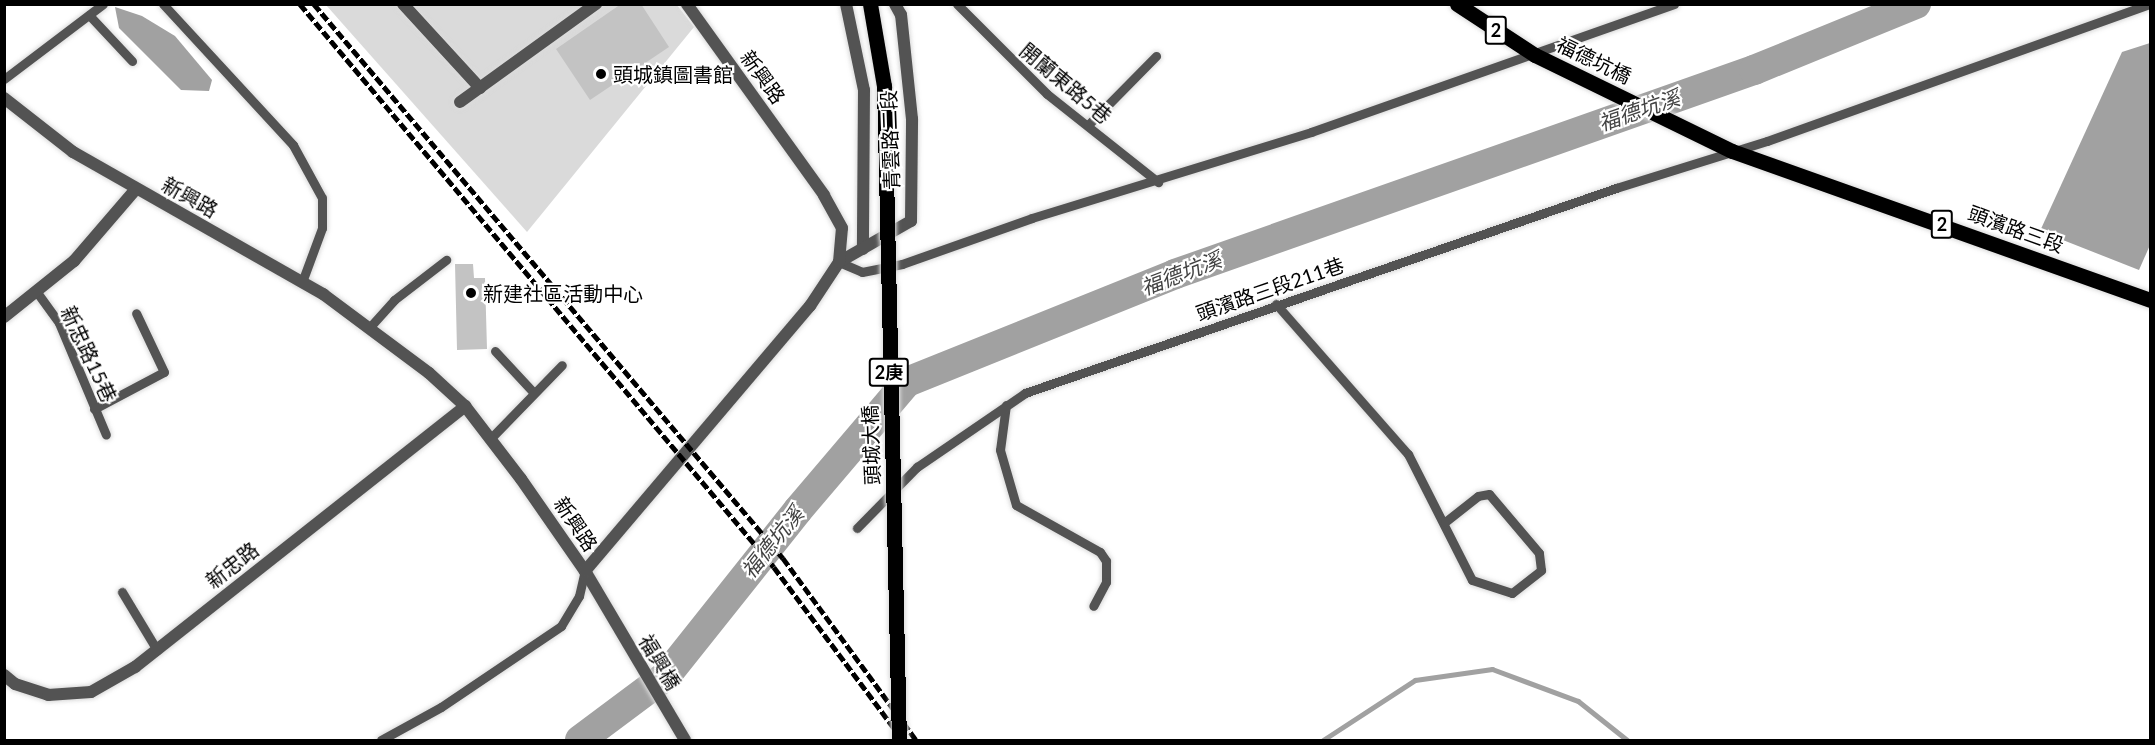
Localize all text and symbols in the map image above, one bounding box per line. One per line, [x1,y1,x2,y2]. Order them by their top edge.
road number: 2 [1484,15,1508,45]
street label: 福德坑橋 [1553,32,1635,88]
street label: 開蘭東路5巷 [1016,38,1116,128]
street label: 新興路 [736,46,790,108]
place label: 頭城鎮圖書館 [613,62,733,86]
marker: 頭城鎮圖書館 [594,67,608,81]
water label: 福德坑溪 [1595,84,1683,136]
street label: 青雲路二段 [876,90,904,190]
street label: 新興路 [158,172,222,222]
street label: 頭濱路三段 [1965,201,2067,257]
road number: 2 [1930,209,1954,239]
water label: 福德坑溪 [1137,246,1225,300]
street label: 頭濱路三段211巷 [1193,252,1347,326]
place label: 新建社區活動中心 [483,281,643,305]
marker: 新建社區活動中心 [464,286,478,300]
street label: 新忠路15巷 [56,302,122,406]
road number: 2庚 [868,357,910,387]
street label: 頭城大橋 [858,405,884,485]
street label: 新興路 [549,492,603,556]
water label: 福德坑溪 [736,501,808,583]
street label: 新忠路 [201,537,263,593]
street label: 福興橋 [634,630,686,694]

